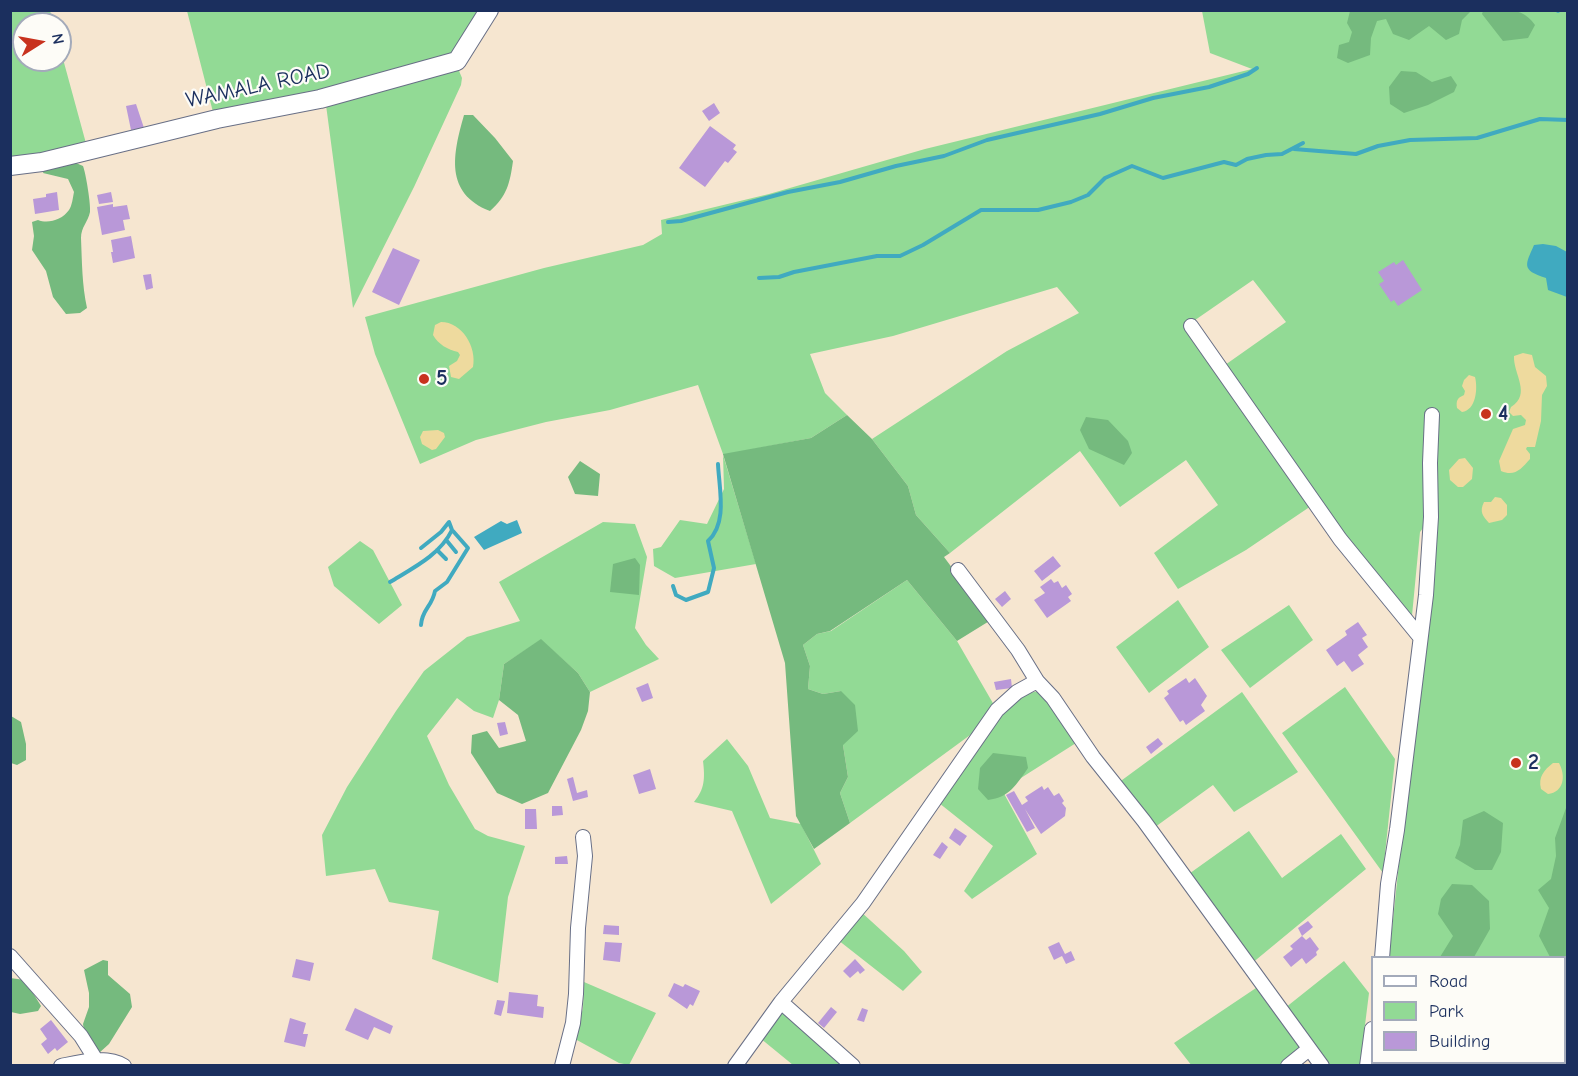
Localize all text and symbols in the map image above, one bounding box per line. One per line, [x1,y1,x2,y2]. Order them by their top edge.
north arrow [12,12,72,72]
text: N [48,32,68,46]
street label: WAMALA ROAD [183,58,333,114]
place label: 5 [436,366,448,392]
marker: 5 [417,372,431,386]
place label: 4 [1498,401,1508,427]
marker: 4 [1479,407,1493,421]
place label: 2 [1528,750,1539,776]
marker: 2 [1509,756,1523,770]
legend [1371,956,1566,1064]
text: Road [1429,971,1468,992]
text: Park [1429,1001,1463,1022]
text: Building [1429,1031,1491,1052]

